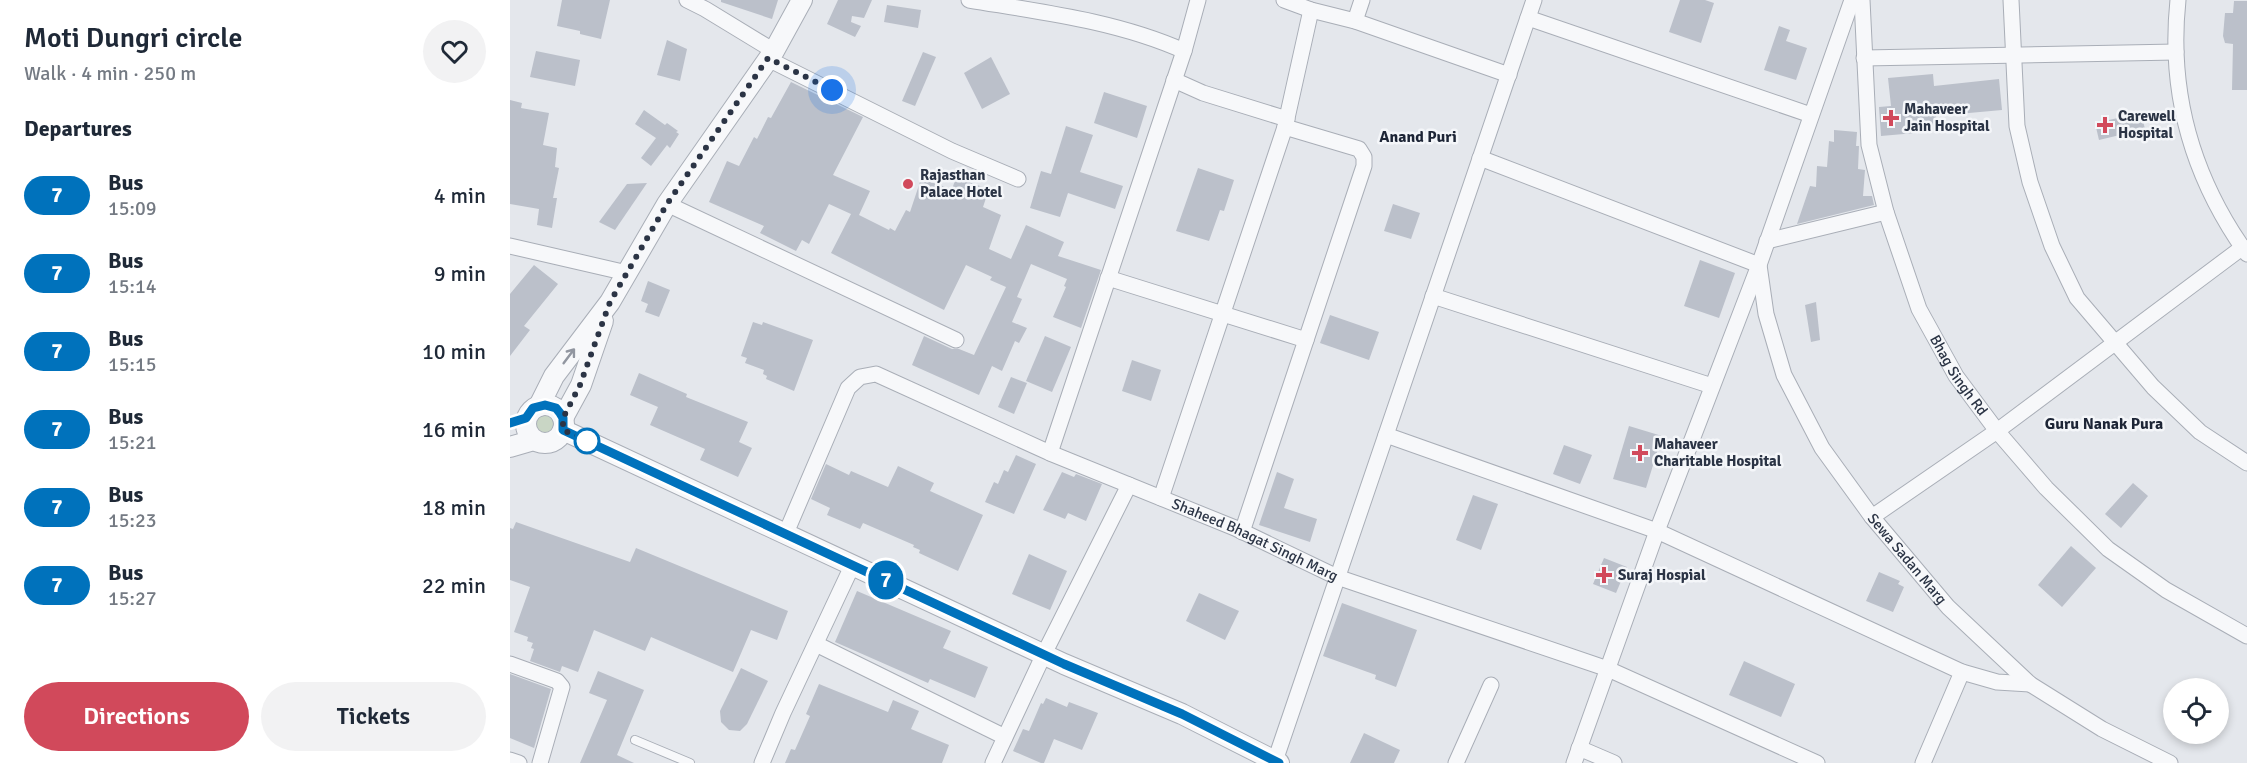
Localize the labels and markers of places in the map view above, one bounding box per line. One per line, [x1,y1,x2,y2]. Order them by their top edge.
place label: Mahaveer Jain Hospital [1904,100,1990,135]
place label: Carewell Hospital [2118,107,2176,142]
marker: Mahaveer Jain Hospital [1882,109,1900,127]
marker: Carewell Hospital [2096,116,2114,134]
place label: Rajasthan Palace Hotel [920,166,1002,201]
marker: Rajasthan Palace Hotel [901,177,915,191]
unlabelled marker [574,428,600,454]
place label: Mahaveer Charitable Hospital [1654,435,1782,470]
marker: Mahaveer Charitable Hospital [1631,444,1649,462]
marker: Suraj Hospial [1595,566,1613,584]
place label: Suraj Hospial [1618,566,1706,584]

